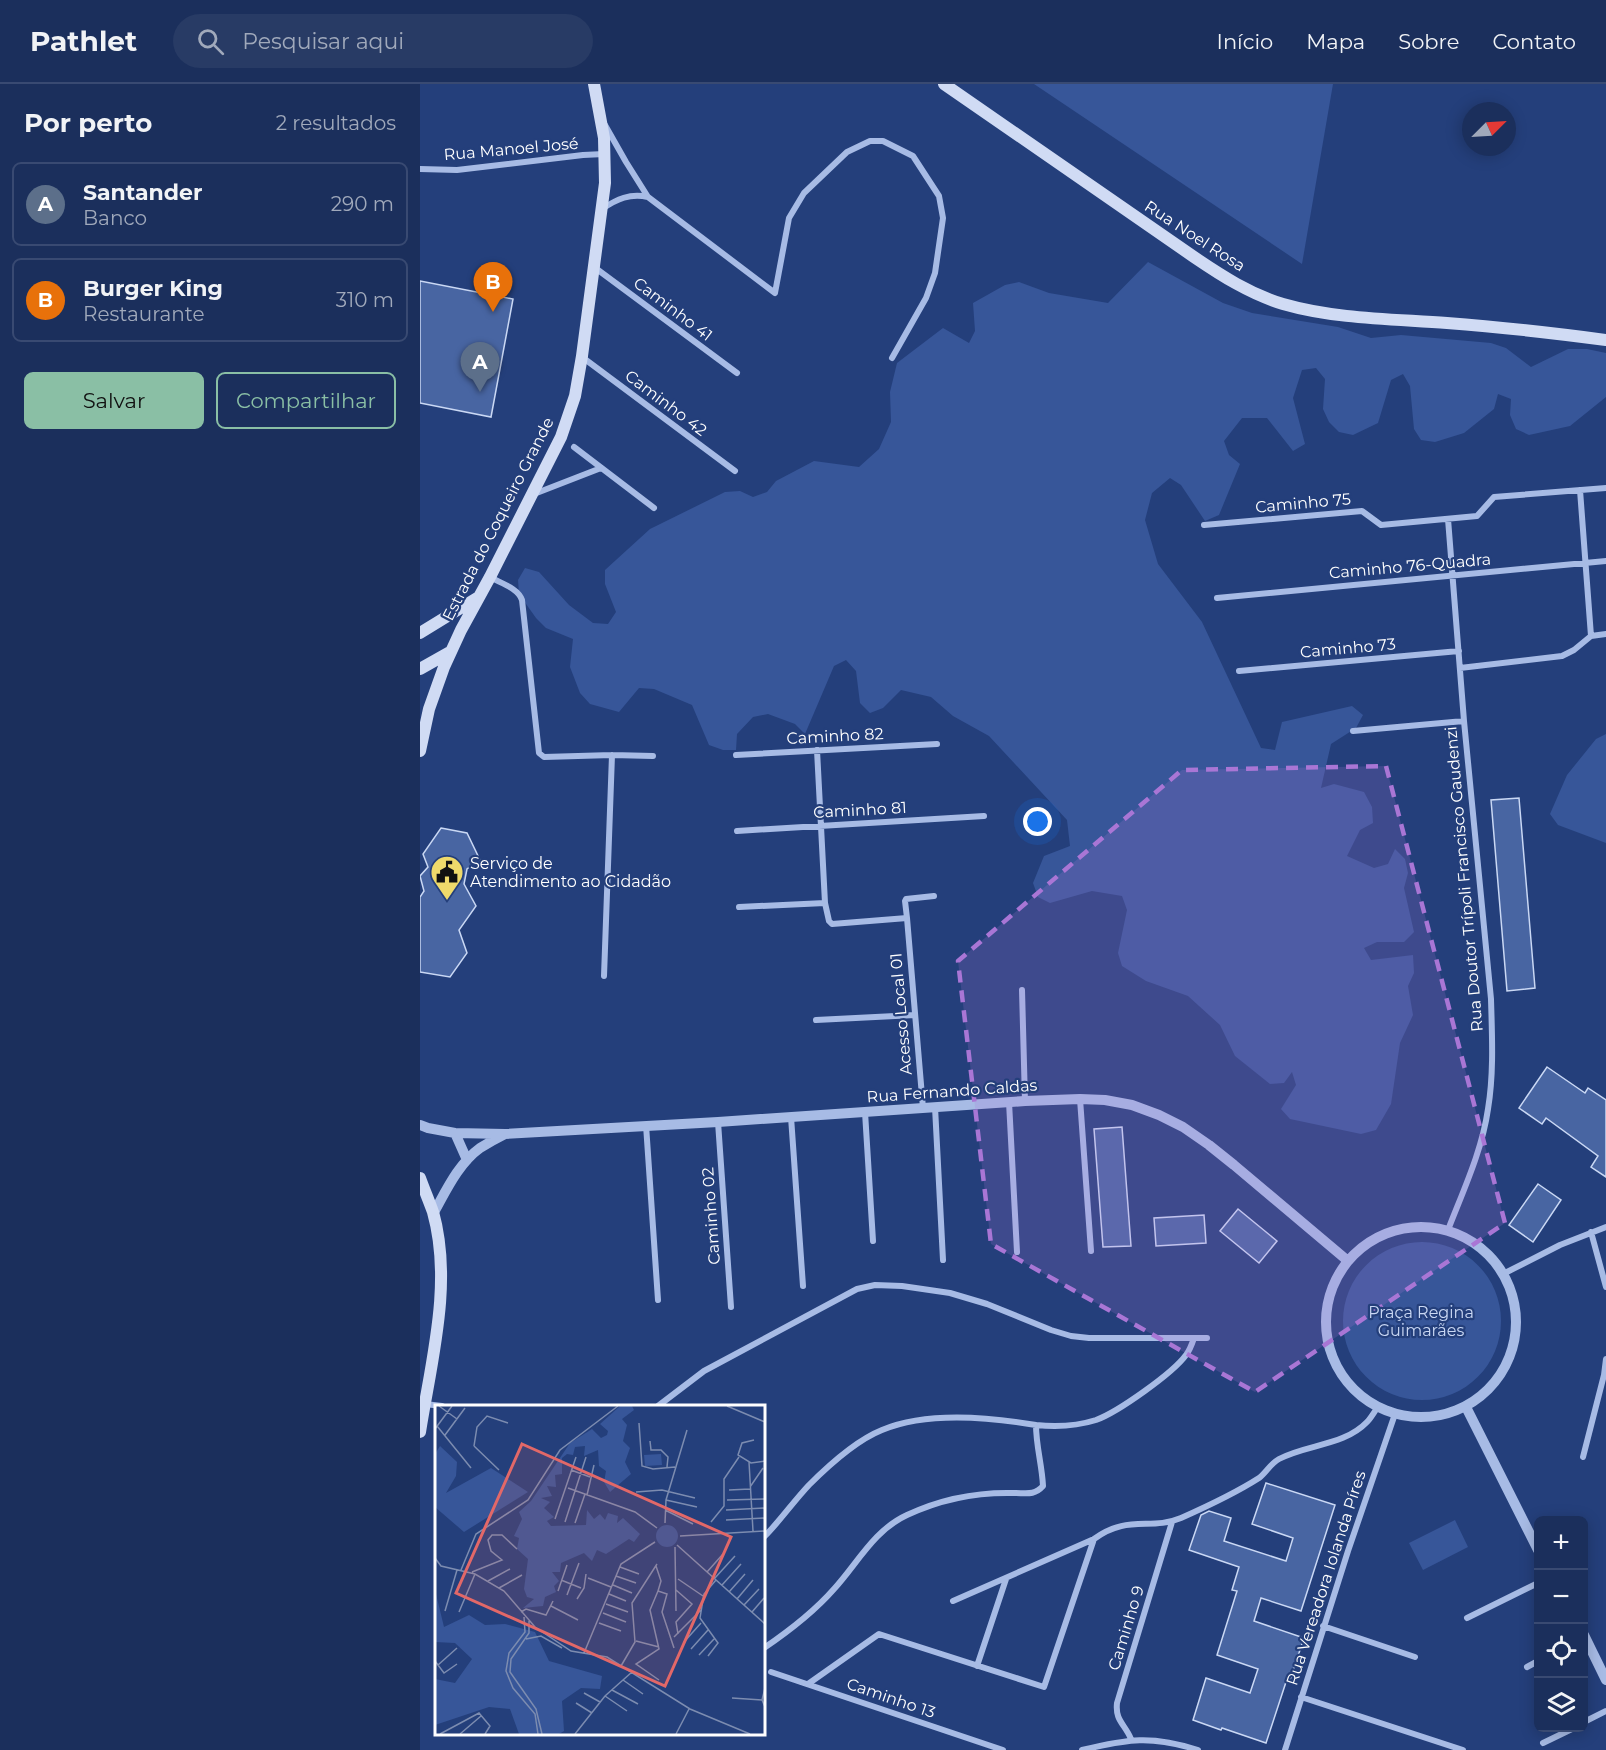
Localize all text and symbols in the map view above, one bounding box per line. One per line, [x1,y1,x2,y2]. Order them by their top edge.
search box [173,14,593,68]
text: Pathlet [30,24,137,58]
icon: search [194,25,227,58]
text: Pesquisar aqui [242,28,404,55]
text: Início [1217,29,1273,54]
text: Mapa [1306,29,1365,54]
text: Sobre [1398,29,1459,54]
text: Contato [1492,29,1576,54]
north arrow [1462,102,1516,156]
text: Por perto [24,107,152,139]
text: 2 resultados [276,111,396,135]
street label: Rua Manoel José [443,134,579,164]
text: Santander [83,179,202,206]
text: A [38,192,53,216]
text: 290 m [331,192,394,216]
street label: Rua Noel Rosa [1141,196,1249,276]
text: Banco [83,206,147,230]
pin: B [474,262,512,312]
street label: Caminho 41 [630,273,716,345]
text: Burger King [83,275,223,302]
text: B [38,288,53,312]
text: 310 m [336,288,394,312]
text: Restaurante [83,302,205,326]
pin: A [460,342,500,392]
street label: Caminho 42 [621,366,711,440]
button: Salvar [24,372,204,429]
button: Compartilhar [216,372,396,429]
street label: Estrada do Coqueiro Grande [438,414,558,624]
street label: Caminho 75 [1254,489,1352,517]
street label: Caminho 76-Quadra [1328,549,1492,583]
street label: Caminho 73 [1299,634,1397,662]
street label: Caminho 82 [786,724,884,748]
street label: Rua Doutor Trípoli Francisco Gaudenzi [1441,726,1487,1032]
street label: Caminho 81 [813,798,907,822]
your location [1023,807,1052,836]
public building icon: Serviço de Atendimento ao Cidadão [429,854,465,901]
place label: Serviço de Atendimento ao Cidadão [470,854,671,891]
street label: Acesso Local 01 [886,952,916,1076]
street label: Rua Fernando Caldas [866,1076,1038,1106]
street label: Caminho 02 [698,1167,724,1265]
park label: Praça Regina Guimarães [1368,1303,1474,1340]
inset map [435,1405,765,1735]
street label: Rua Vereadora Iolanda Píres [1282,1468,1370,1688]
map controls [1534,1516,1588,1732]
button: + [1534,1516,1588,1570]
button: − [1534,1570,1588,1624]
street label: Caminho 9 [1104,1583,1148,1673]
button: locate [1534,1624,1588,1678]
street label: Caminho 13 [844,1674,938,1722]
button: layers [1534,1678,1588,1732]

